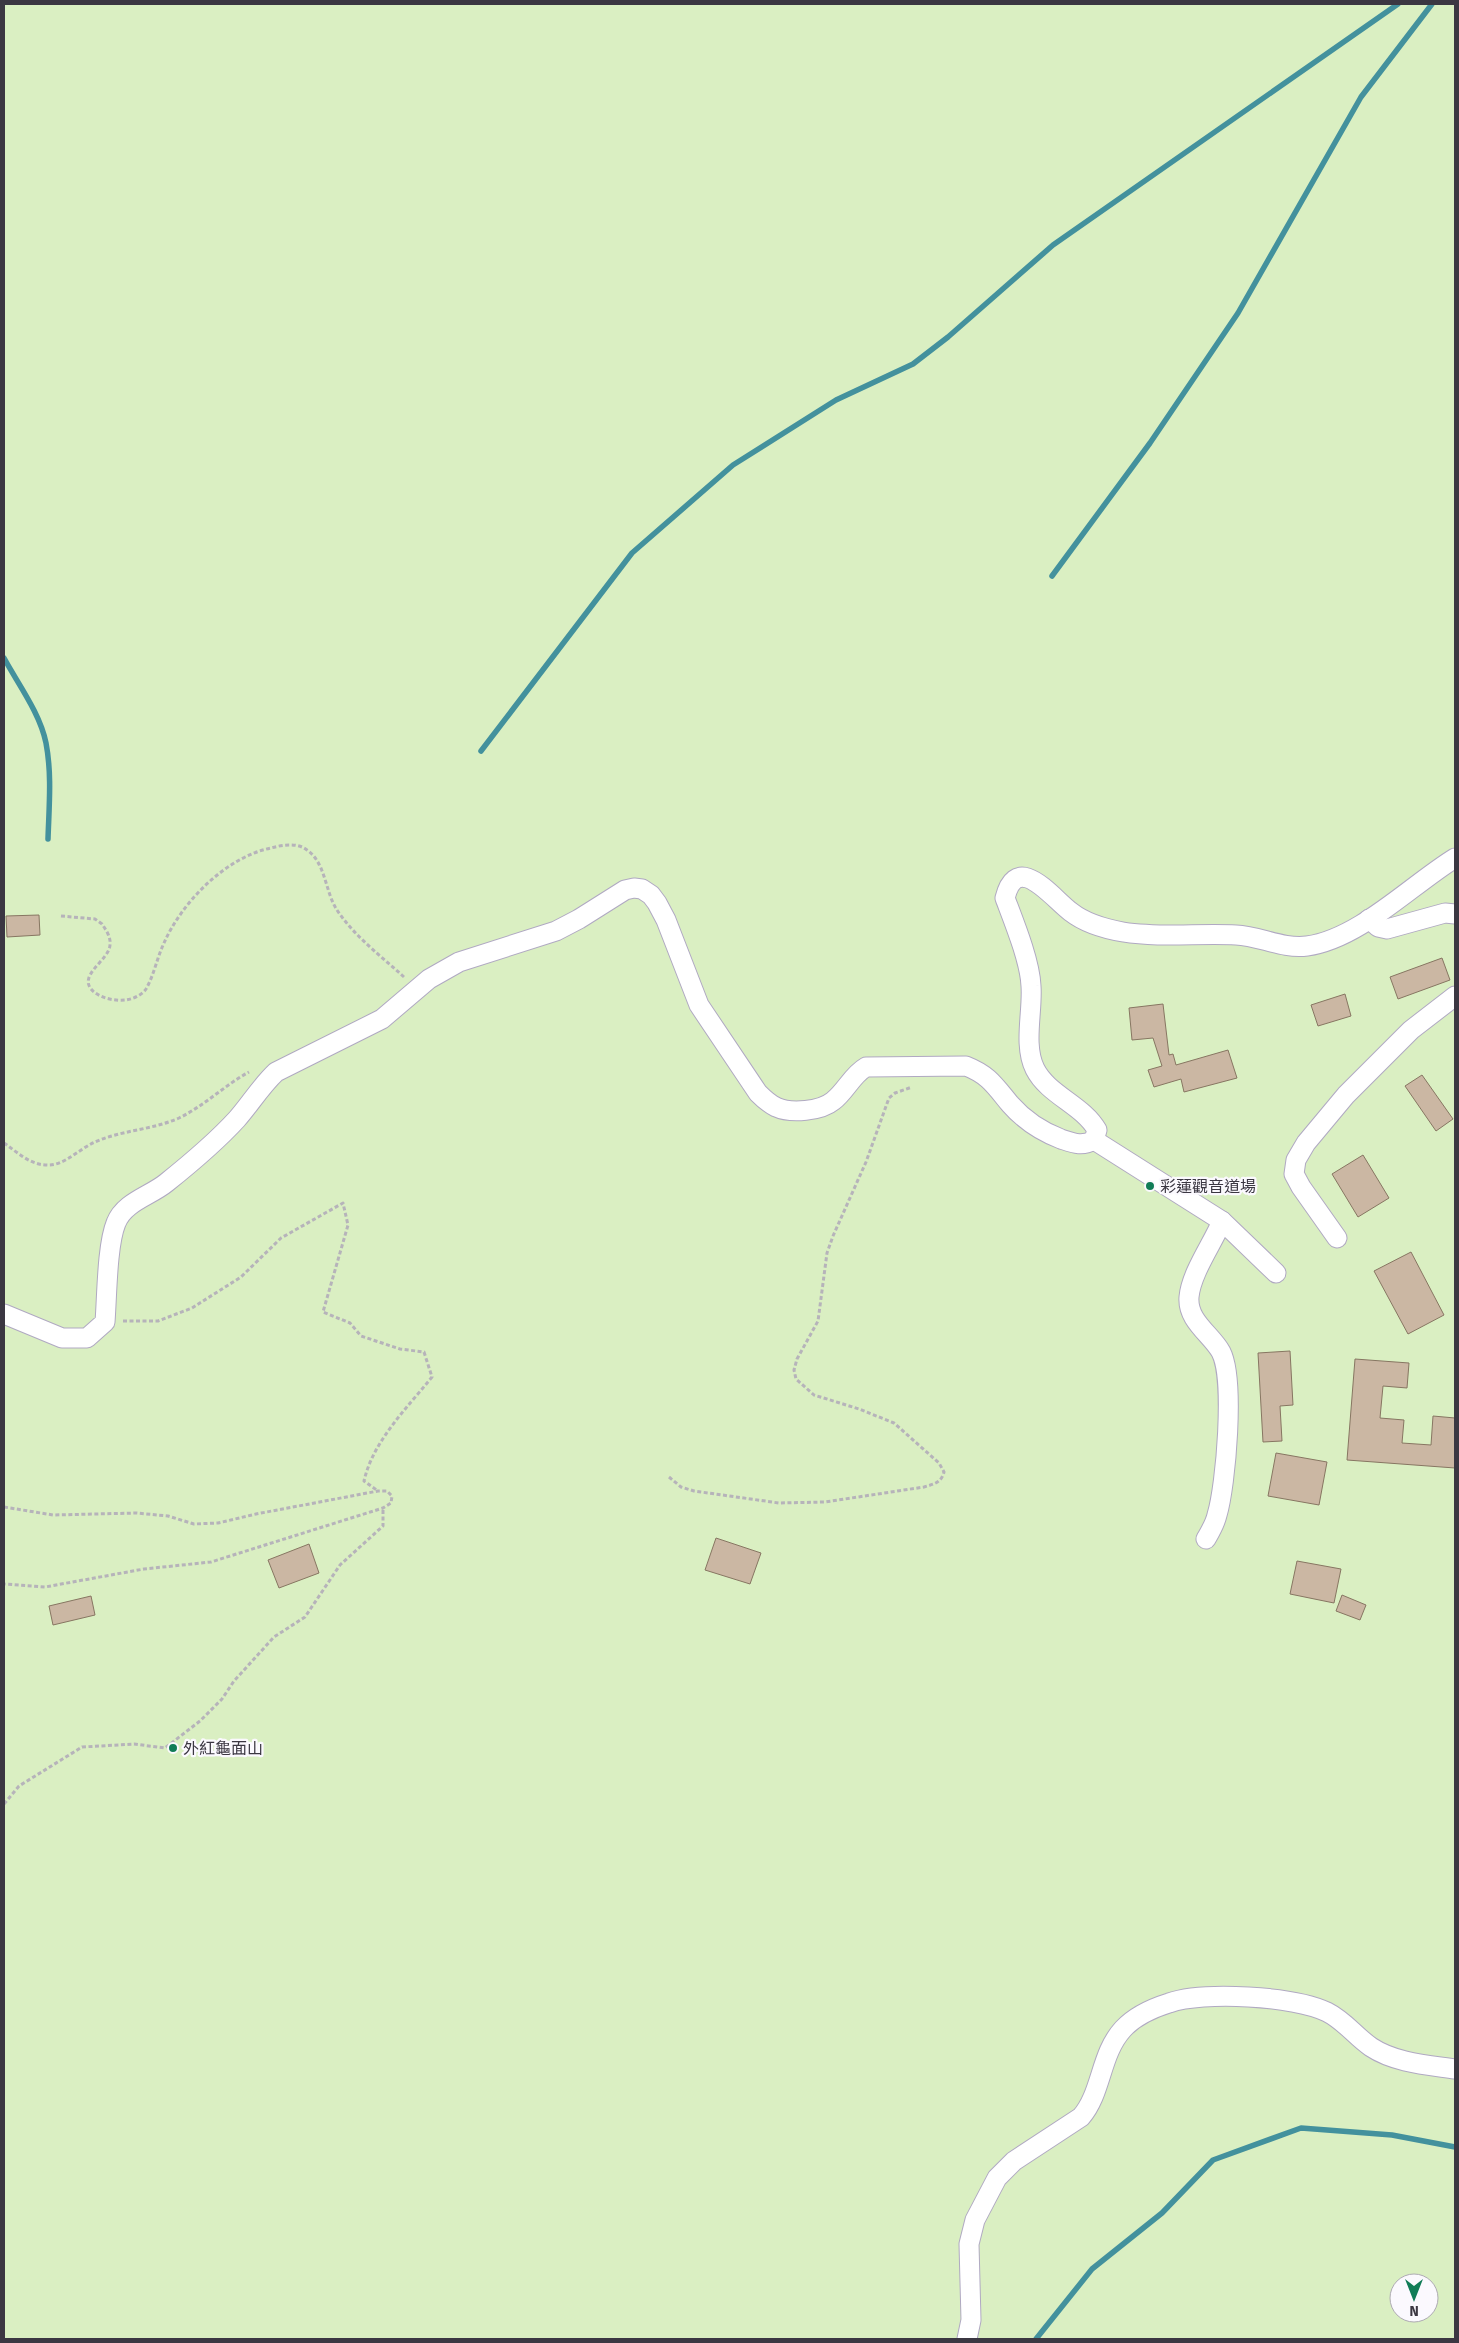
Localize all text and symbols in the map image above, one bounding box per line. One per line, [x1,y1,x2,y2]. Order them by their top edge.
place label: 彩蓮觀音道場 [1160,1177,1256,1196]
marker: 彩蓮觀音道場 [1144,1180,1156,1192]
place label: 外紅龜面山 [183,1739,263,1758]
marker: 外紅龜面山 [167,1742,179,1754]
north arrow [1389,2273,1439,2323]
text: N [1409,2302,1419,2319]

